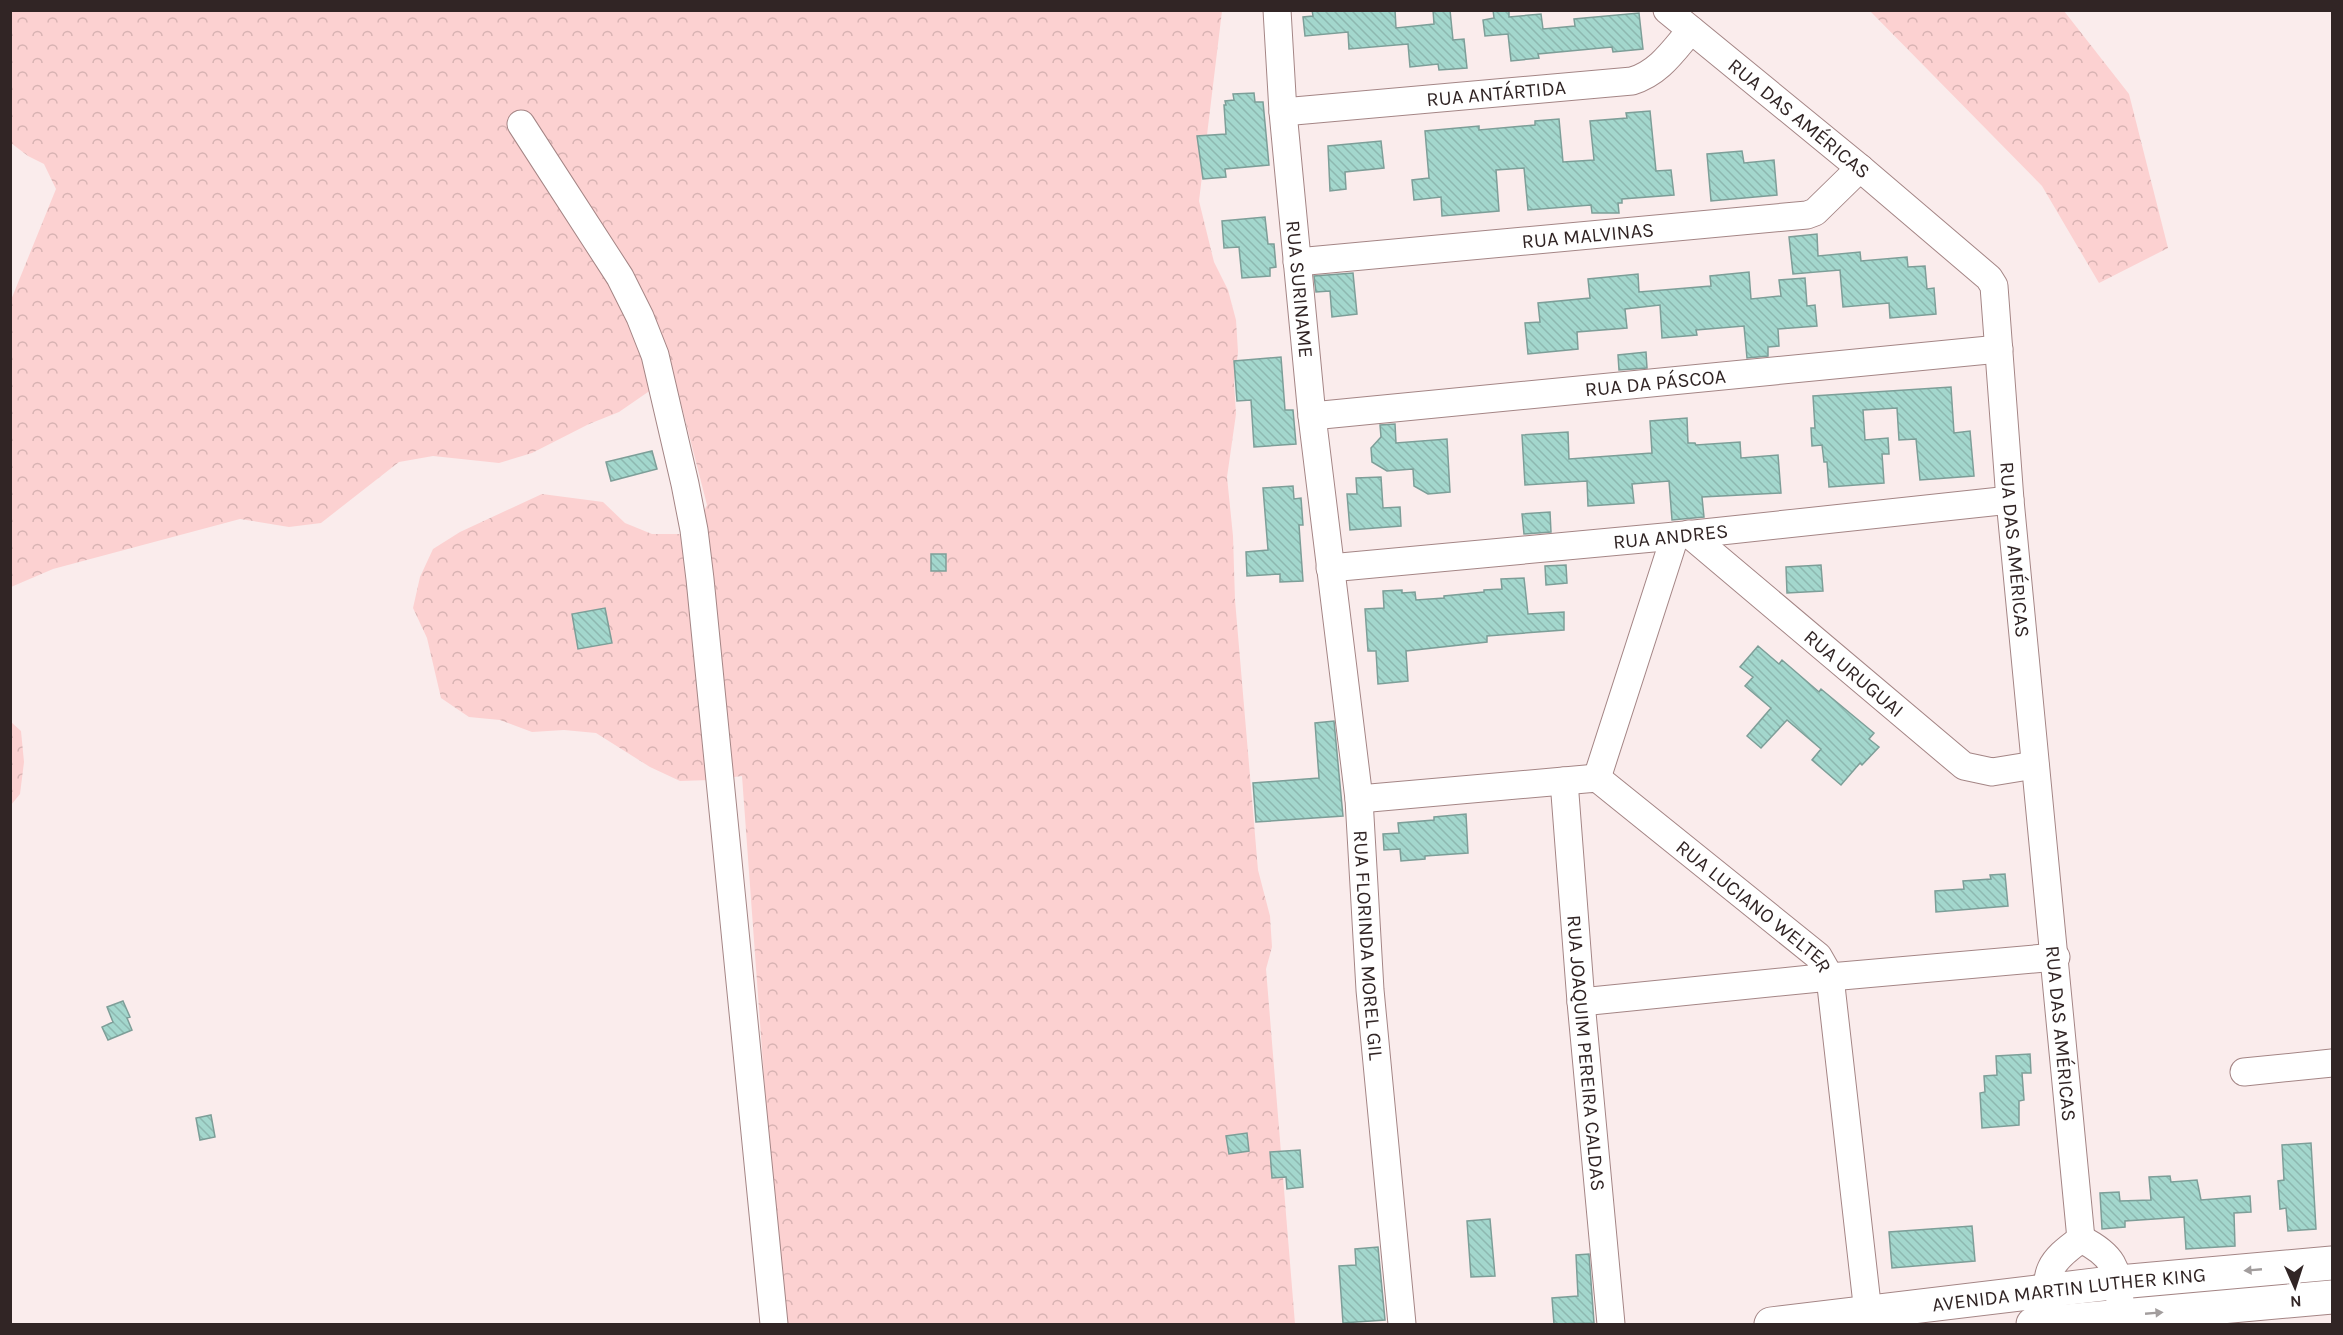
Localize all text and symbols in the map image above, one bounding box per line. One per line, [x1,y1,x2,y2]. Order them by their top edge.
street label: RUA DAS AMÉRICAS [1724,54,1875,183]
street label: RUA ANTÁRTIDA [1425,75,1567,111]
street label: RUA MALVINAS [1521,218,1655,253]
street label: RUA SURINAME [1282,219,1318,359]
street label: RUA DA PÁSCOA [1584,364,1727,401]
street label: RUA DAS AMÉRICAS [1996,461,2035,639]
street label: RUA ANDRES [1612,519,1729,553]
street label: RUA URUGUAI [1800,625,1909,722]
street label: RUA FLORINDA MOREL GIL [1349,830,1388,1062]
street label: RUA LUCIANO WELTER [1672,835,1837,977]
street label: RUA JOAQUIM PEREIRA CALDAS [1563,914,1610,1192]
street label: RUA DAS AMÉRICAS [2041,945,2081,1123]
north arrow [2265,1257,2325,1317]
street label: AVENIDA MARTIN LUTHER KING [1931,1263,2207,1316]
one-way arrow [2244,1265,2263,1275]
text: N [2290,1292,2302,1311]
one-way arrow [2145,1308,2164,1317]

